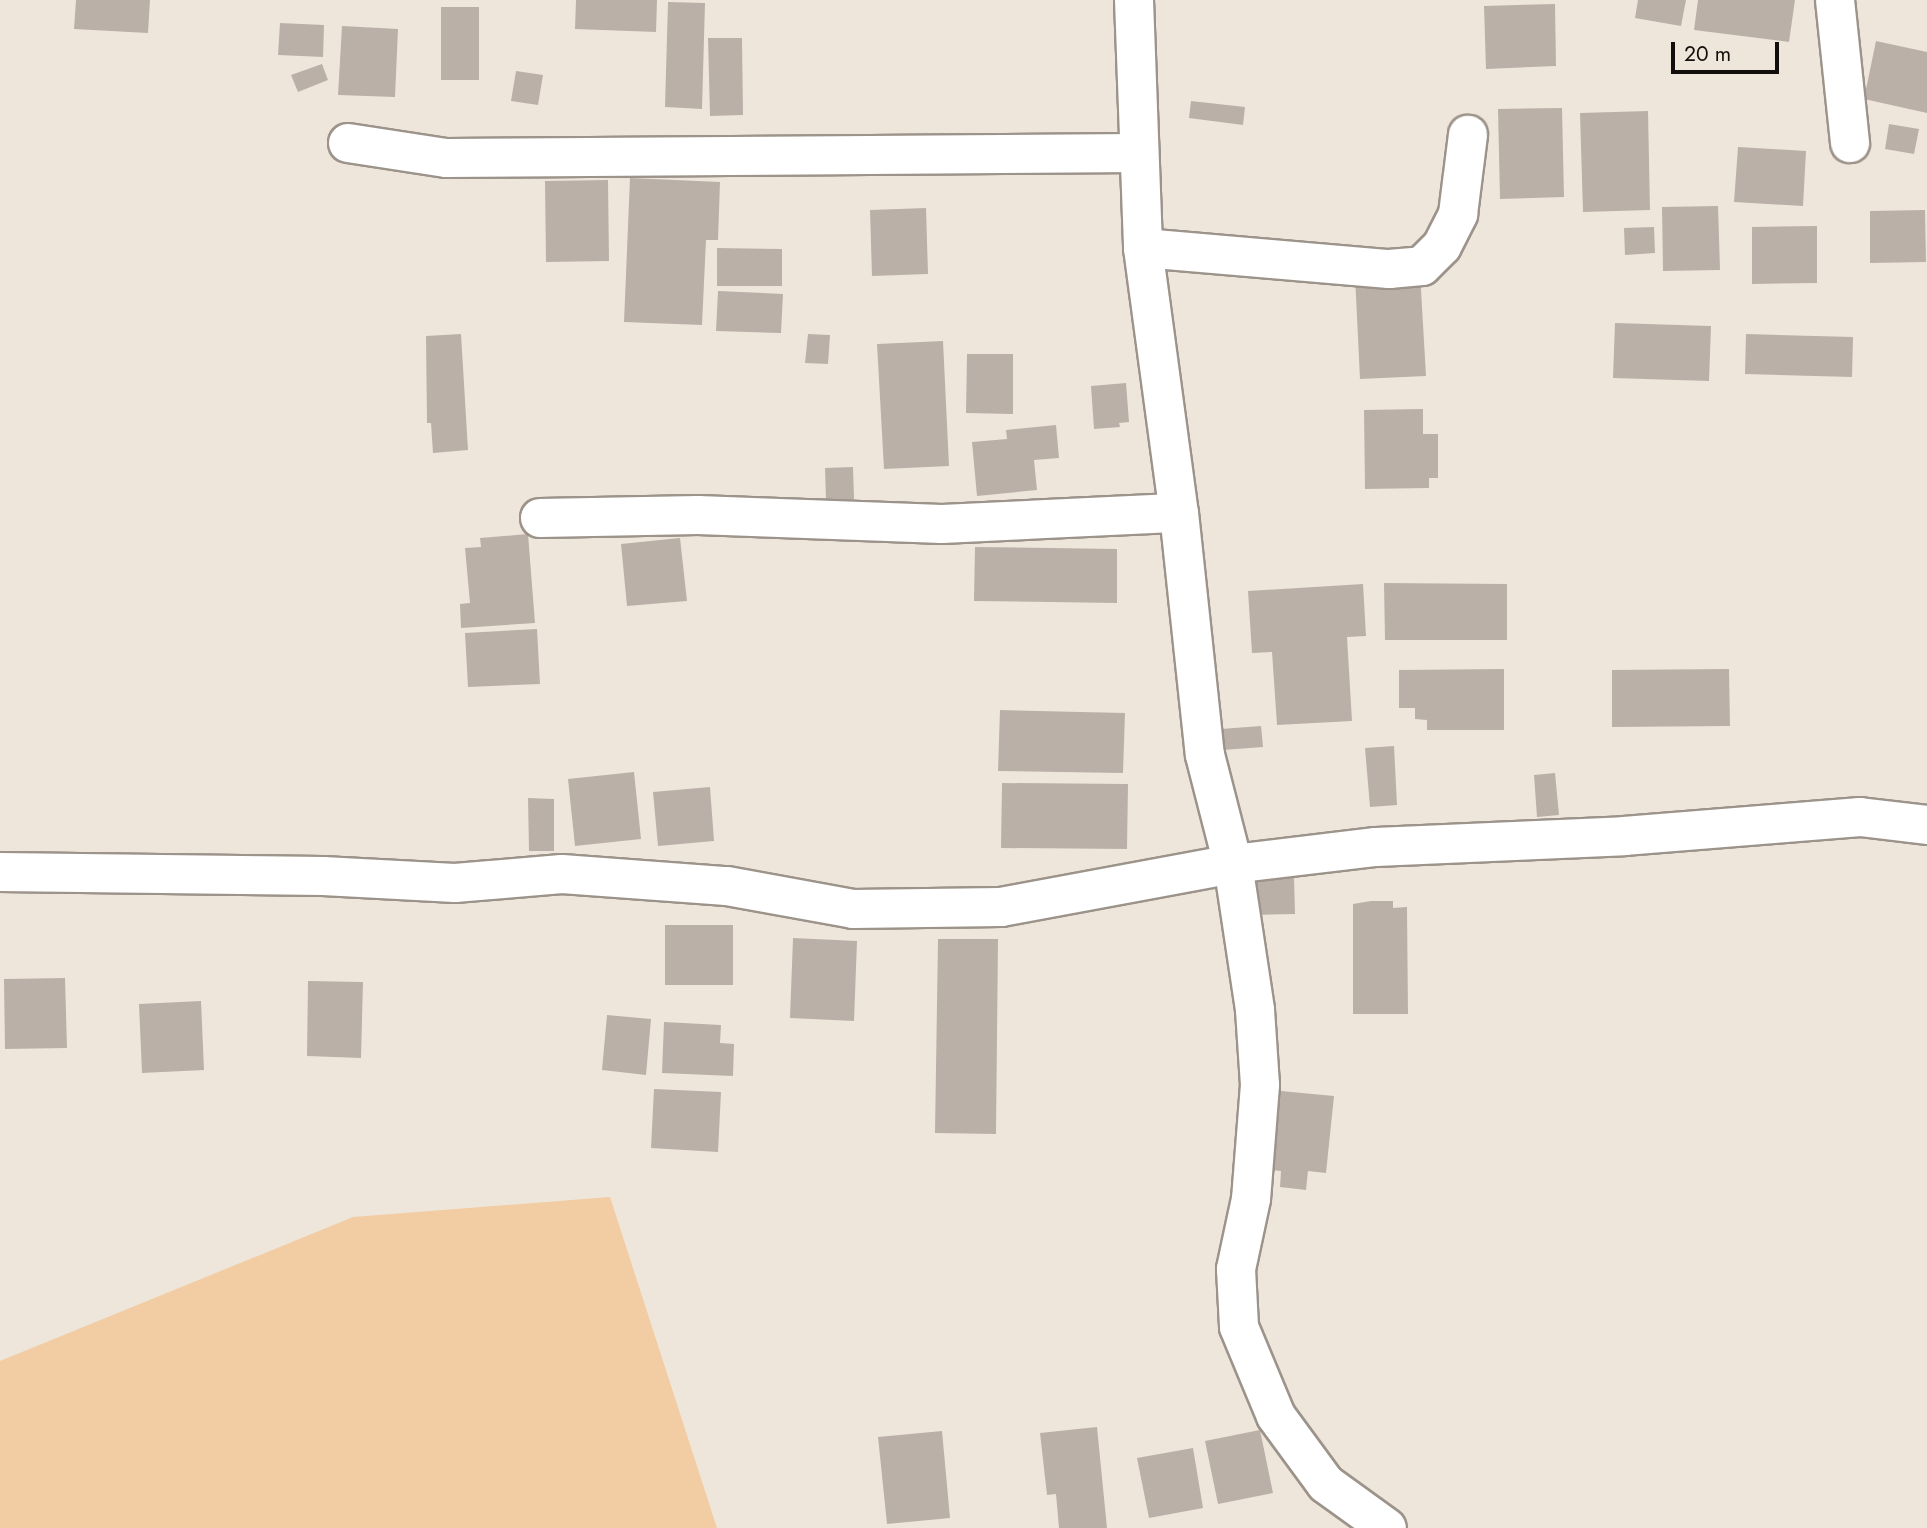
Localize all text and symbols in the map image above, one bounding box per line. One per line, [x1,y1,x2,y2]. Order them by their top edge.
scale bar [1675,28,1784,72]
text: 20 m [1684,39,1731,69]

